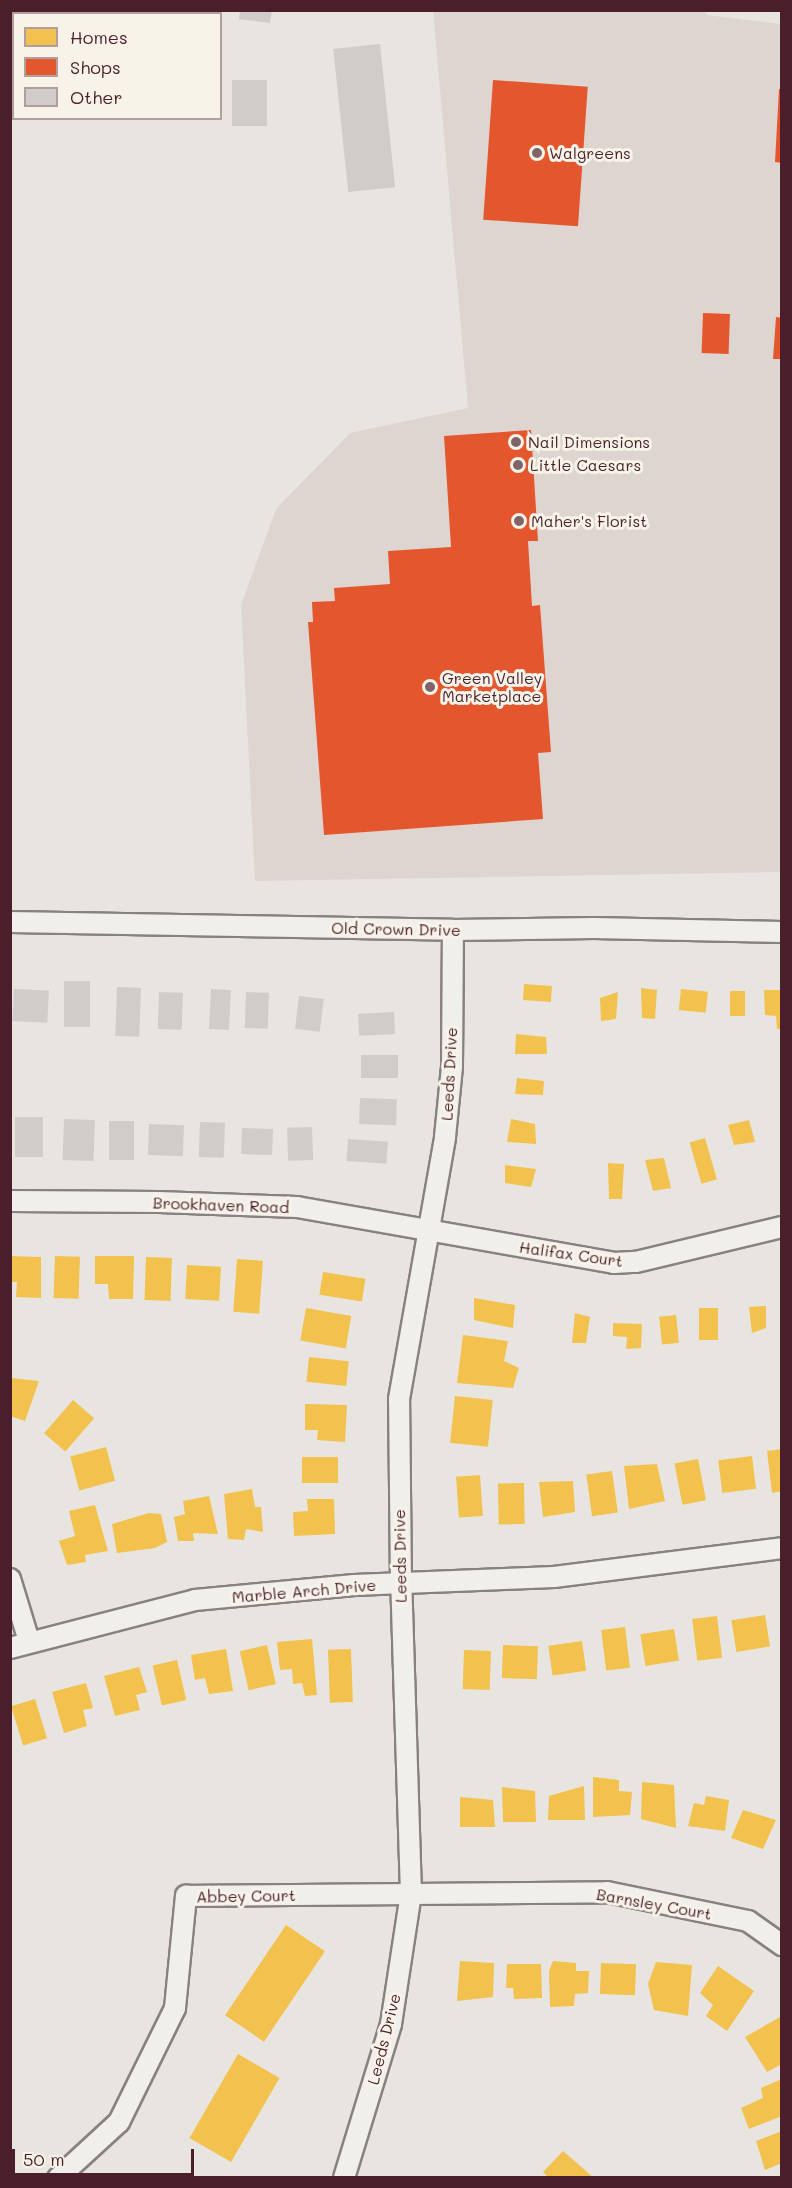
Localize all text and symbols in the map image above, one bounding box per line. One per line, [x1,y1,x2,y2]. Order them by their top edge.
legend [12,12,222,120]
text: Homes [70,25,128,49]
text: Shops [70,55,121,79]
text: Other [70,85,123,109]
place label: Walgreens [549,143,631,163]
marker: Walgreens [530,146,544,160]
place label: Nail Dimensions [528,432,650,452]
marker: Nail Dimensions [509,435,523,449]
place label: Little Caesars [530,455,641,475]
marker: Little Caesars [511,458,525,472]
place label: Maher's Florist [531,511,647,531]
marker: Maher's Florist [512,514,526,528]
place label: Green Valley Marketplace [442,668,542,706]
marker: Green Valley Marketplace [423,680,437,694]
street label: Old Crown Drive [331,918,461,940]
street label: Leeds Drive [437,1027,461,1121]
street label: Brookhaven Road [152,1193,290,1217]
street label: Halifax Court [518,1237,624,1271]
street label: Leeds Drive [390,1509,410,1603]
street label: Marble Arch Drive [231,1575,377,1607]
street label: Barnsley Court [595,1884,713,1924]
street label: Abbey Court [196,1886,296,1906]
street label: Leeds Drive [363,1991,405,2087]
scale bar [15,2137,196,2175]
text: 50 m [23,2147,65,2171]

